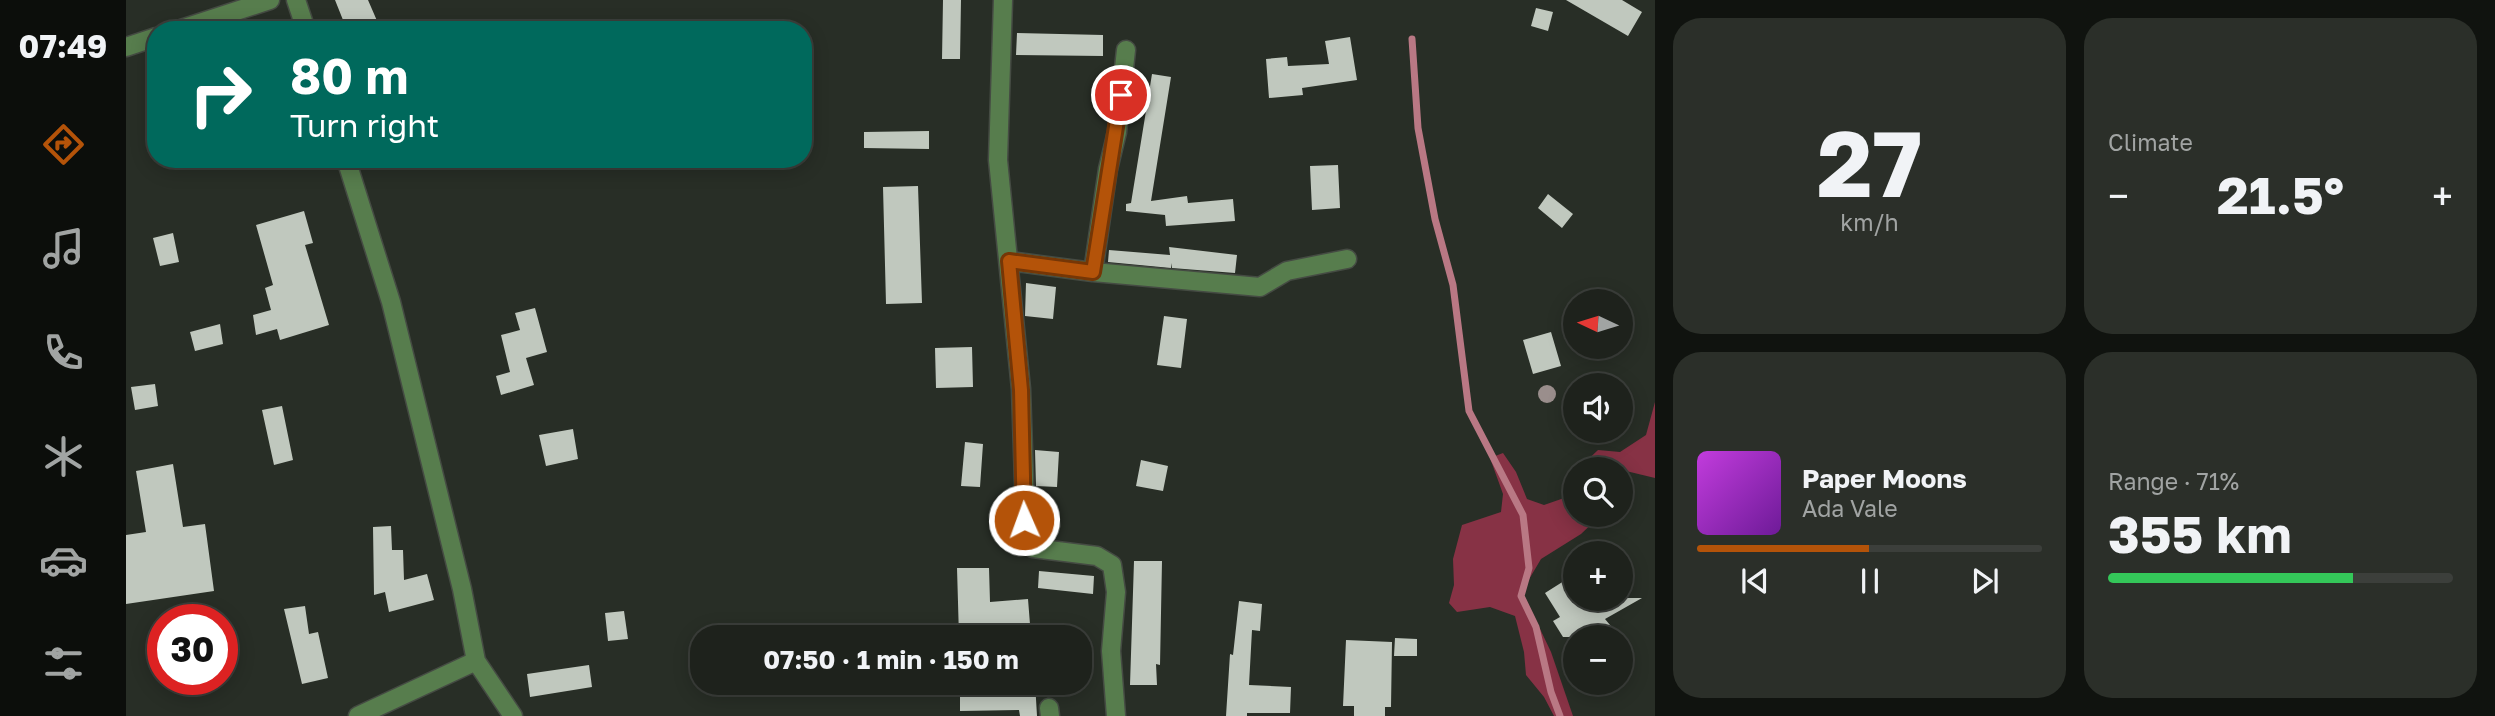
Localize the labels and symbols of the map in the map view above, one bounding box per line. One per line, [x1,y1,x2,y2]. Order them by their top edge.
pin [1091,65,1151,125]
north arrow [1563,289,1633,359]
position arrow [987,483,1061,557]
speed limit sign: 30 [147,604,238,695]

